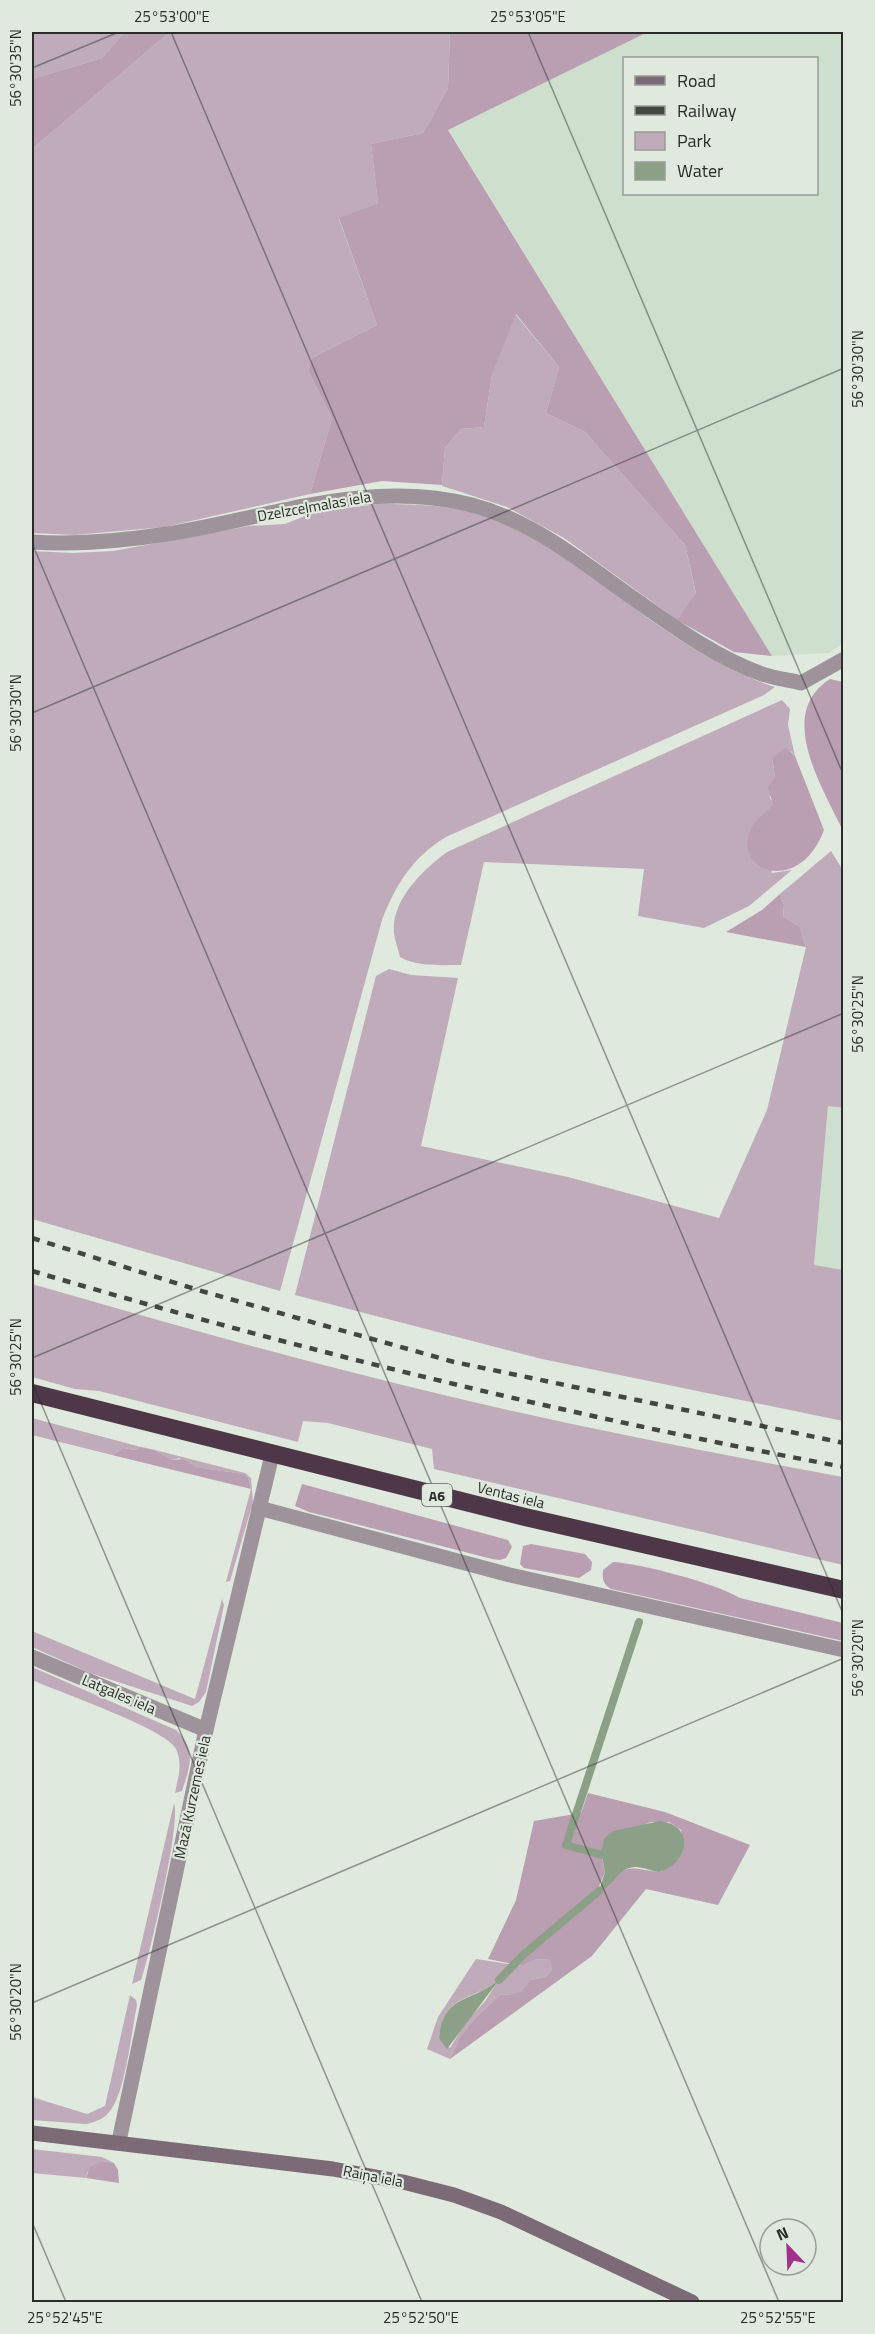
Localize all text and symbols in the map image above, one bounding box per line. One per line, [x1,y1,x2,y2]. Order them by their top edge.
text: 25°53'00"E [134,5,210,28]
text: 25°53'05"E [490,5,566,28]
text: 56°30'35"N [4,29,27,107]
legend [623,57,818,195]
text: Road [677,67,716,94]
text: Railway [677,97,737,124]
text: Park [677,127,712,154]
text: Water [677,157,723,184]
text: 56°30'30"N [846,330,869,408]
street label: Dzelzceļmalas iela [255,485,373,527]
text: 56°30'30"N [4,674,27,752]
text: 56°30'25"N [846,975,869,1053]
text: 56°30'25"N [4,1318,27,1396]
street label: Ventas iela [475,1476,548,1515]
road number: A6 [422,1484,452,1506]
text: 56°30'20"N [846,1619,869,1697]
street label: Latgales iela [78,1668,160,1720]
street label: Mazā Kurzemes iela [168,1733,216,1861]
text: 56°30'20"N [4,1963,27,2041]
street label: Raiņa iela [341,2159,405,2193]
north arrow [758,2217,818,2277]
text: N [772,2220,792,2246]
text: 25°52'45"E [27,2306,103,2329]
text: 25°52'50"E [383,2306,459,2329]
text: 25°52'55"E [740,2306,816,2329]

